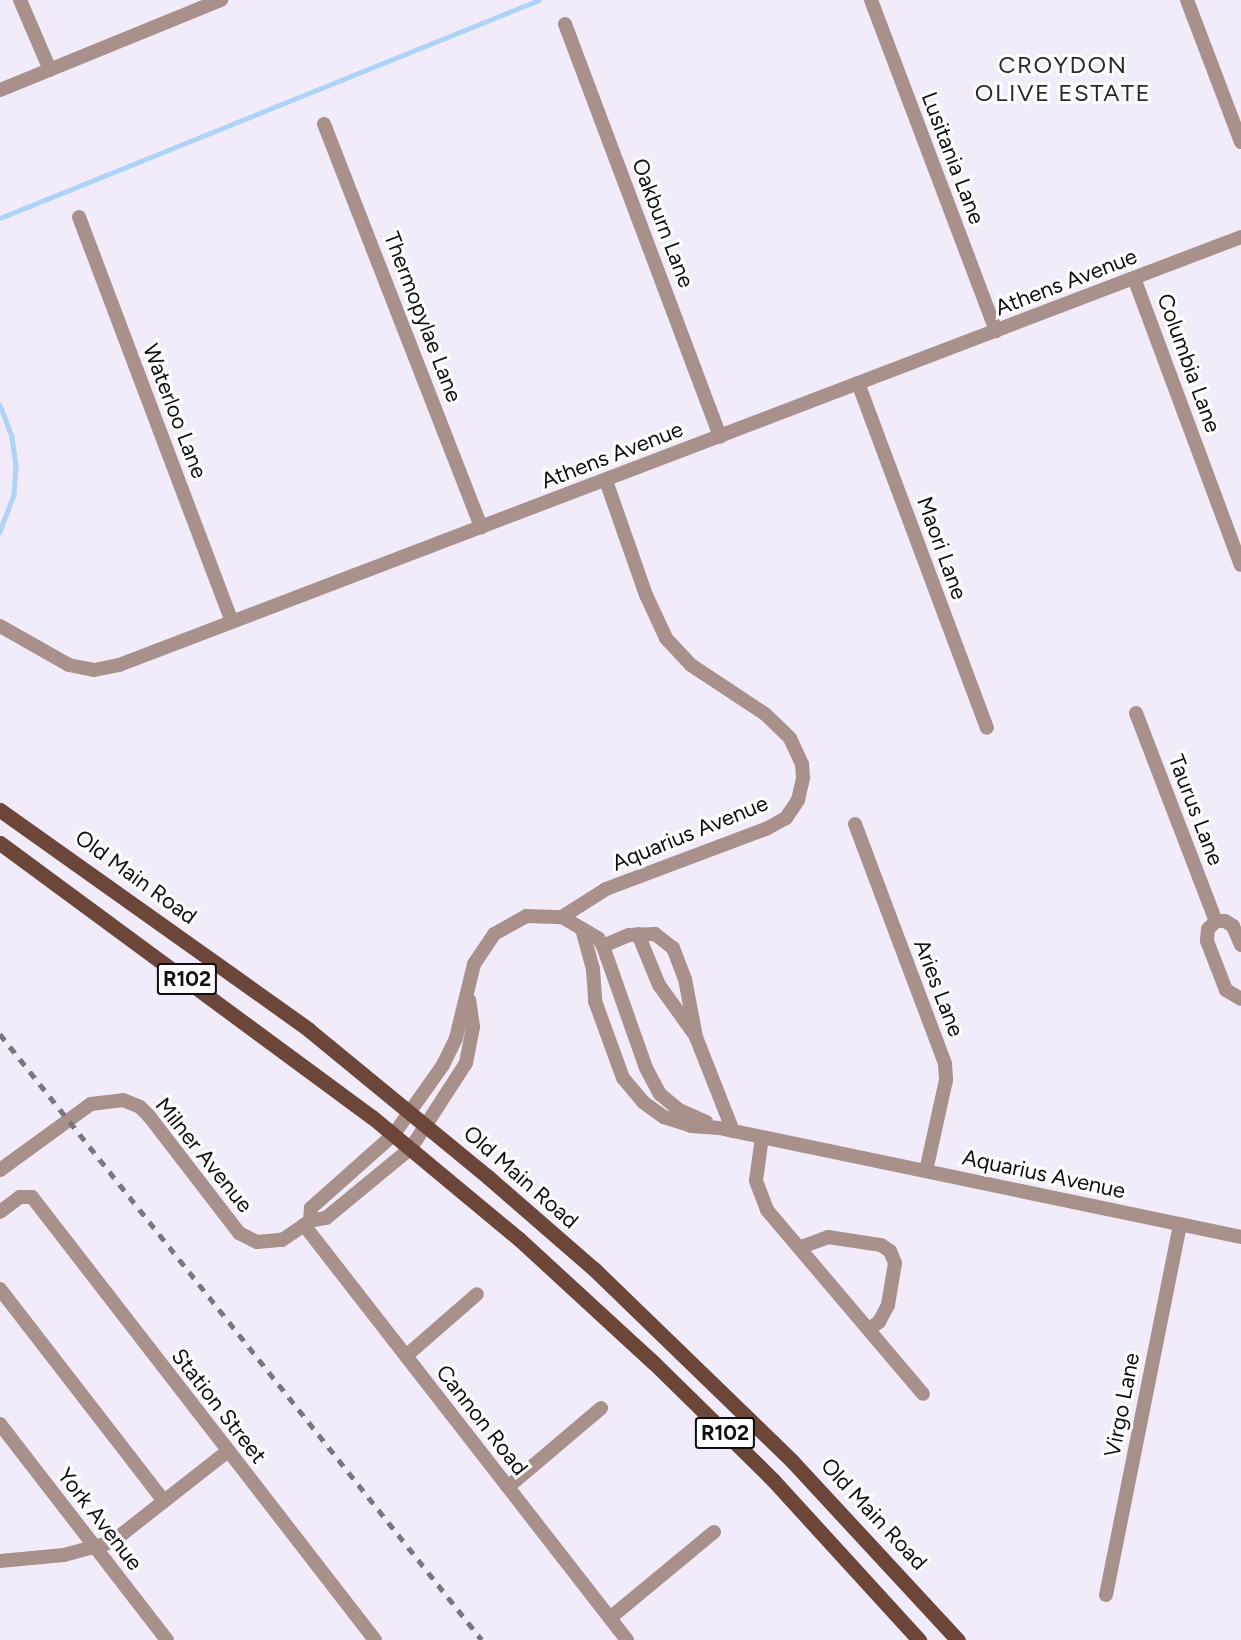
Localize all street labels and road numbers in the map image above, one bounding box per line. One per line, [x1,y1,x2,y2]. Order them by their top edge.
street label: Lusitania Lane [916,88,990,228]
street label: Oakburn Lane [626,155,700,291]
street label: Thermopylae Lane [378,228,468,406]
street label: Athens Avenue [991,243,1141,321]
street label: Columbia Lane [1152,290,1226,436]
street label: Waterloo Lane [137,340,213,482]
street label: Athens Avenue [537,416,687,494]
street label: Maori Lane [911,493,973,603]
street label: Taurus Lane [1163,751,1229,869]
street label: Aquarius Avenue [608,790,772,876]
street label: Old Main Road [70,824,202,930]
street label: Aries Lane [908,936,970,1040]
road number: R102 [156,961,219,997]
street label: Milner Avenue [150,1092,258,1218]
street label: Old Main Road [458,1120,584,1234]
street label: Aquarius Avenue [960,1144,1128,1204]
street label: Station Street [166,1343,272,1469]
street label: Virgo Lane [1099,1351,1145,1459]
street label: Cannon Road [431,1360,533,1480]
road number: R102 [694,1415,756,1451]
street label: Old Main Road [815,1453,933,1575]
street label: York Avenue [52,1463,148,1575]

